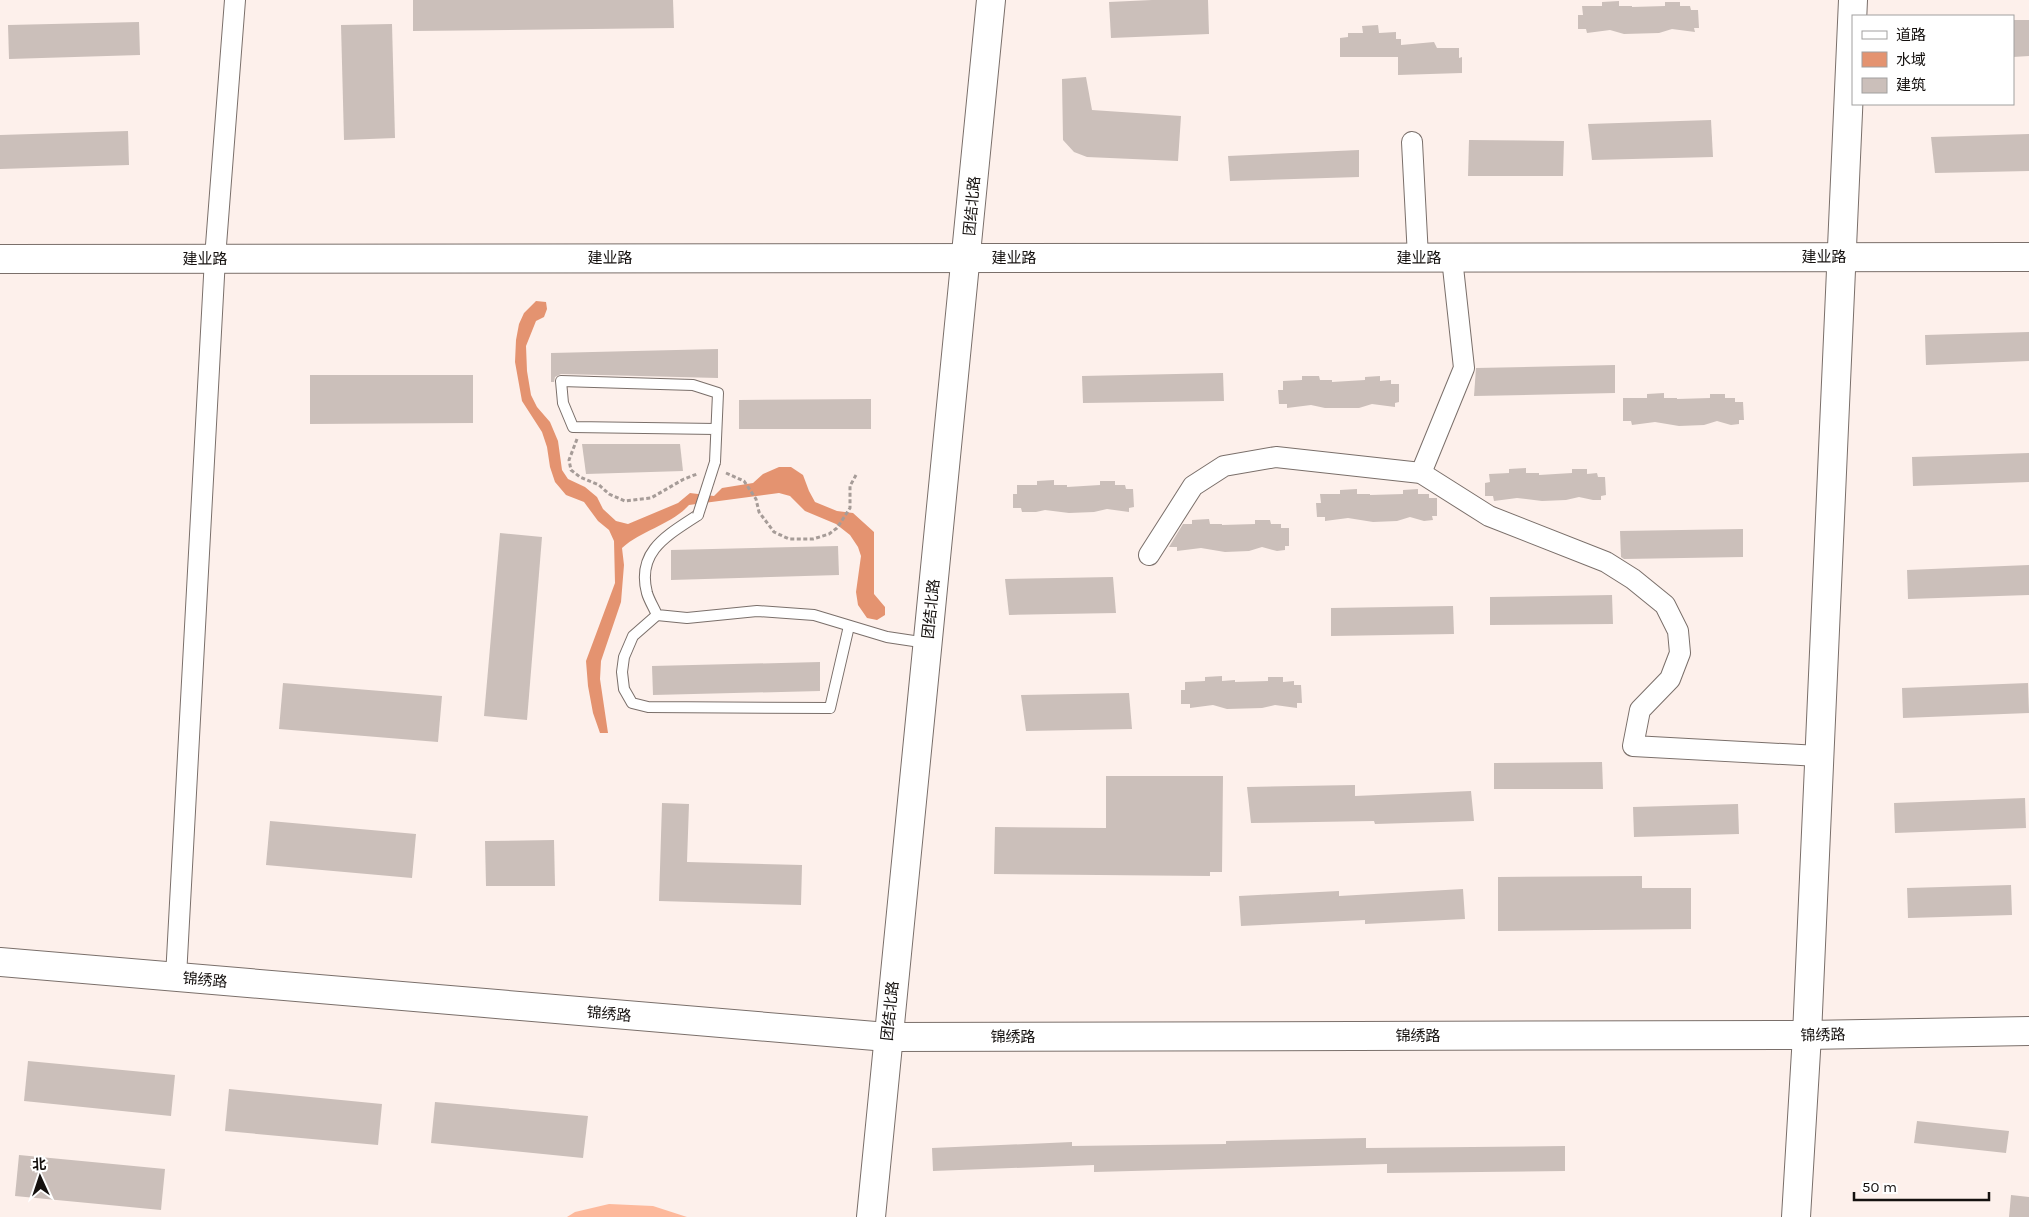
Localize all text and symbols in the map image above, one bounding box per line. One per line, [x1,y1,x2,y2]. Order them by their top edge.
legend [1852,15,2014,105]
text: 道路 [1896,26,1926,44]
text: 水域 [1896,51,1926,69]
text: 建筑 [1896,76,1926,94]
street label: 团结北路 [960,175,984,237]
street label: 建业路 [1801,248,1847,266]
street label: 建业路 [587,249,633,267]
street label: 建业路 [991,249,1037,267]
street label: 建业路 [1396,249,1442,267]
street label: 建业路 [182,250,228,268]
street label: 团结北路 [919,578,943,640]
street label: 锦绣路 [182,969,228,991]
street label: 团结北路 [878,980,902,1042]
street label: 锦绣路 [586,1003,632,1025]
street label: 锦绣路 [1800,1026,1846,1044]
street label: 锦绣路 [1395,1027,1441,1045]
street label: 锦绣路 [990,1028,1036,1046]
north arrow [15,1152,65,1202]
text: 北 [32,1156,47,1173]
scale bar [1854,1170,1989,1202]
text: 50 m [1862,1178,1897,1196]

